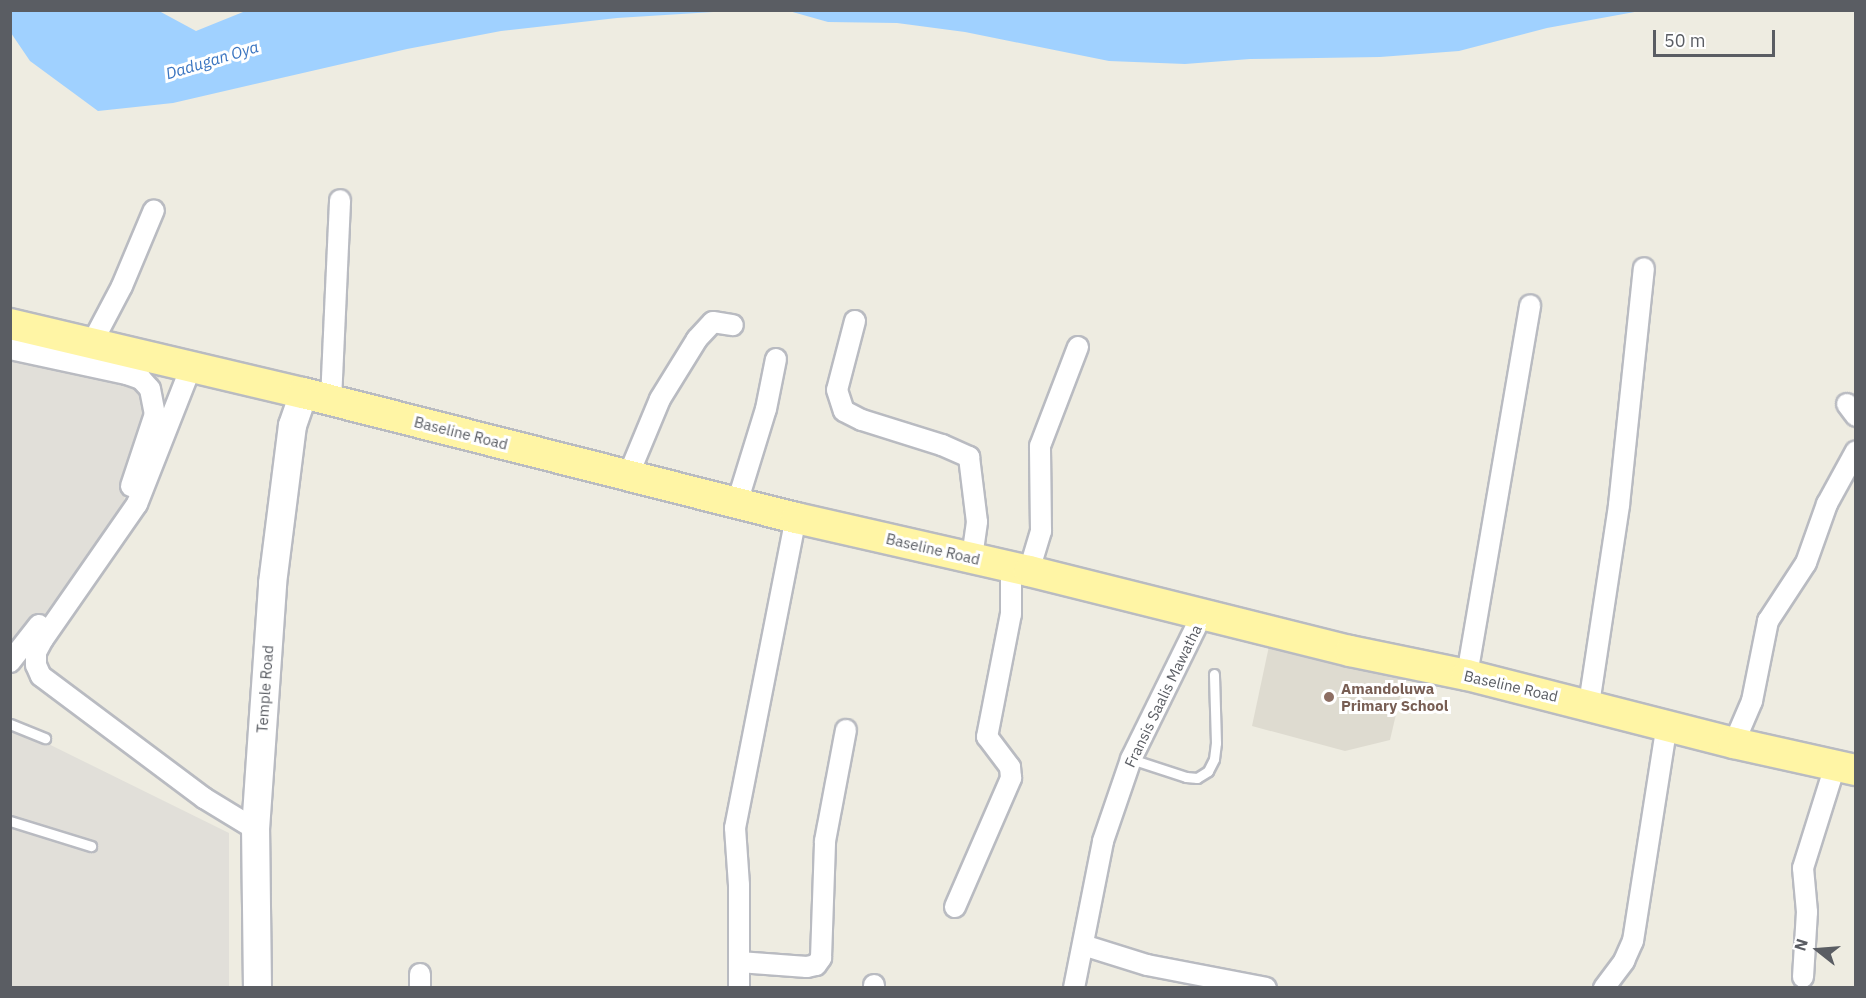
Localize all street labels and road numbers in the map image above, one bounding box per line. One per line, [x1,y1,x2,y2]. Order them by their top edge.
street label: Baseline Road [412,413,510,453]
street label: Baseline Road [884,529,982,569]
street label: Fransis Saalis Mawatha [1121,622,1205,770]
street label: Temple Road [253,644,277,734]
street label: Baseline Road [1462,666,1560,706]

